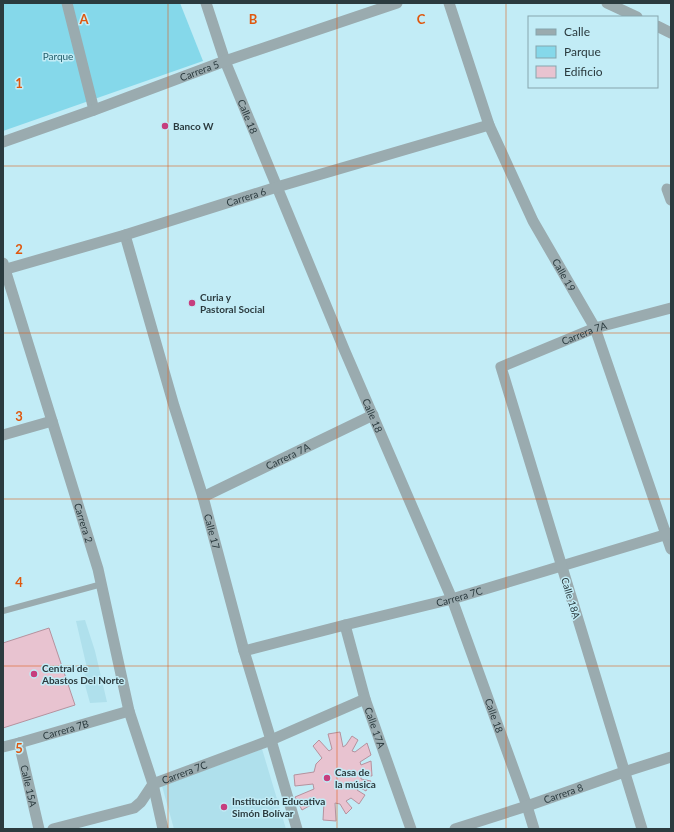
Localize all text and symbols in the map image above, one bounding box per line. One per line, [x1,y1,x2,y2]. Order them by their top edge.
text: A [78,11,89,27]
text: B [249,11,258,27]
text: C [417,11,426,27]
legend [528,16,658,88]
text: Calle [564,24,590,39]
text: Parque [564,44,601,59]
park label: Parque [43,50,73,62]
street label: Carrera 5 [178,58,221,83]
text: Edificio [564,64,603,79]
text: 1 [15,75,23,91]
street label: Calle 18 [235,98,260,135]
place label: Banco W [173,120,214,132]
marker: Banco W [160,121,170,131]
street label: Carrera 6 [225,185,268,209]
text: 2 [15,241,23,257]
street label: Calle 19 [550,256,578,293]
place label: Curia y Pastoral Social [200,291,265,315]
marker: Curia y Pastoral Social [187,298,197,308]
street label: Carrera 7A [560,319,608,347]
street label: Calle 18 [360,397,385,434]
text: 3 [15,408,23,424]
street label: Carrera 7A [264,440,312,472]
street label: Carrera 2 [72,501,96,544]
street label: Calle 17 [202,513,223,550]
text: 4 [15,574,23,590]
street label: Calle 18A [559,576,583,620]
street label: Carrera 7C [435,584,484,609]
place label: Central de Abastos Del Norte [41,662,125,686]
marker: Central de Abastos Del Norte [29,669,39,679]
street label: Calle 18 [482,697,506,735]
street label: Calle 17A [362,705,388,750]
street label: Carrera 7B [41,717,90,742]
text: 5 [15,740,23,756]
street label: Carrera 7C [160,758,209,786]
street label: Calle 15A [18,764,40,808]
place label: Casa de la música [335,766,376,790]
marker: Casa de la música [322,773,332,783]
street label: Carrera 8 [542,781,585,806]
place label: Institución Educativa Simón Bolívar [232,795,325,819]
marker: Institución Educativa Simón Bolívar [219,802,229,812]

